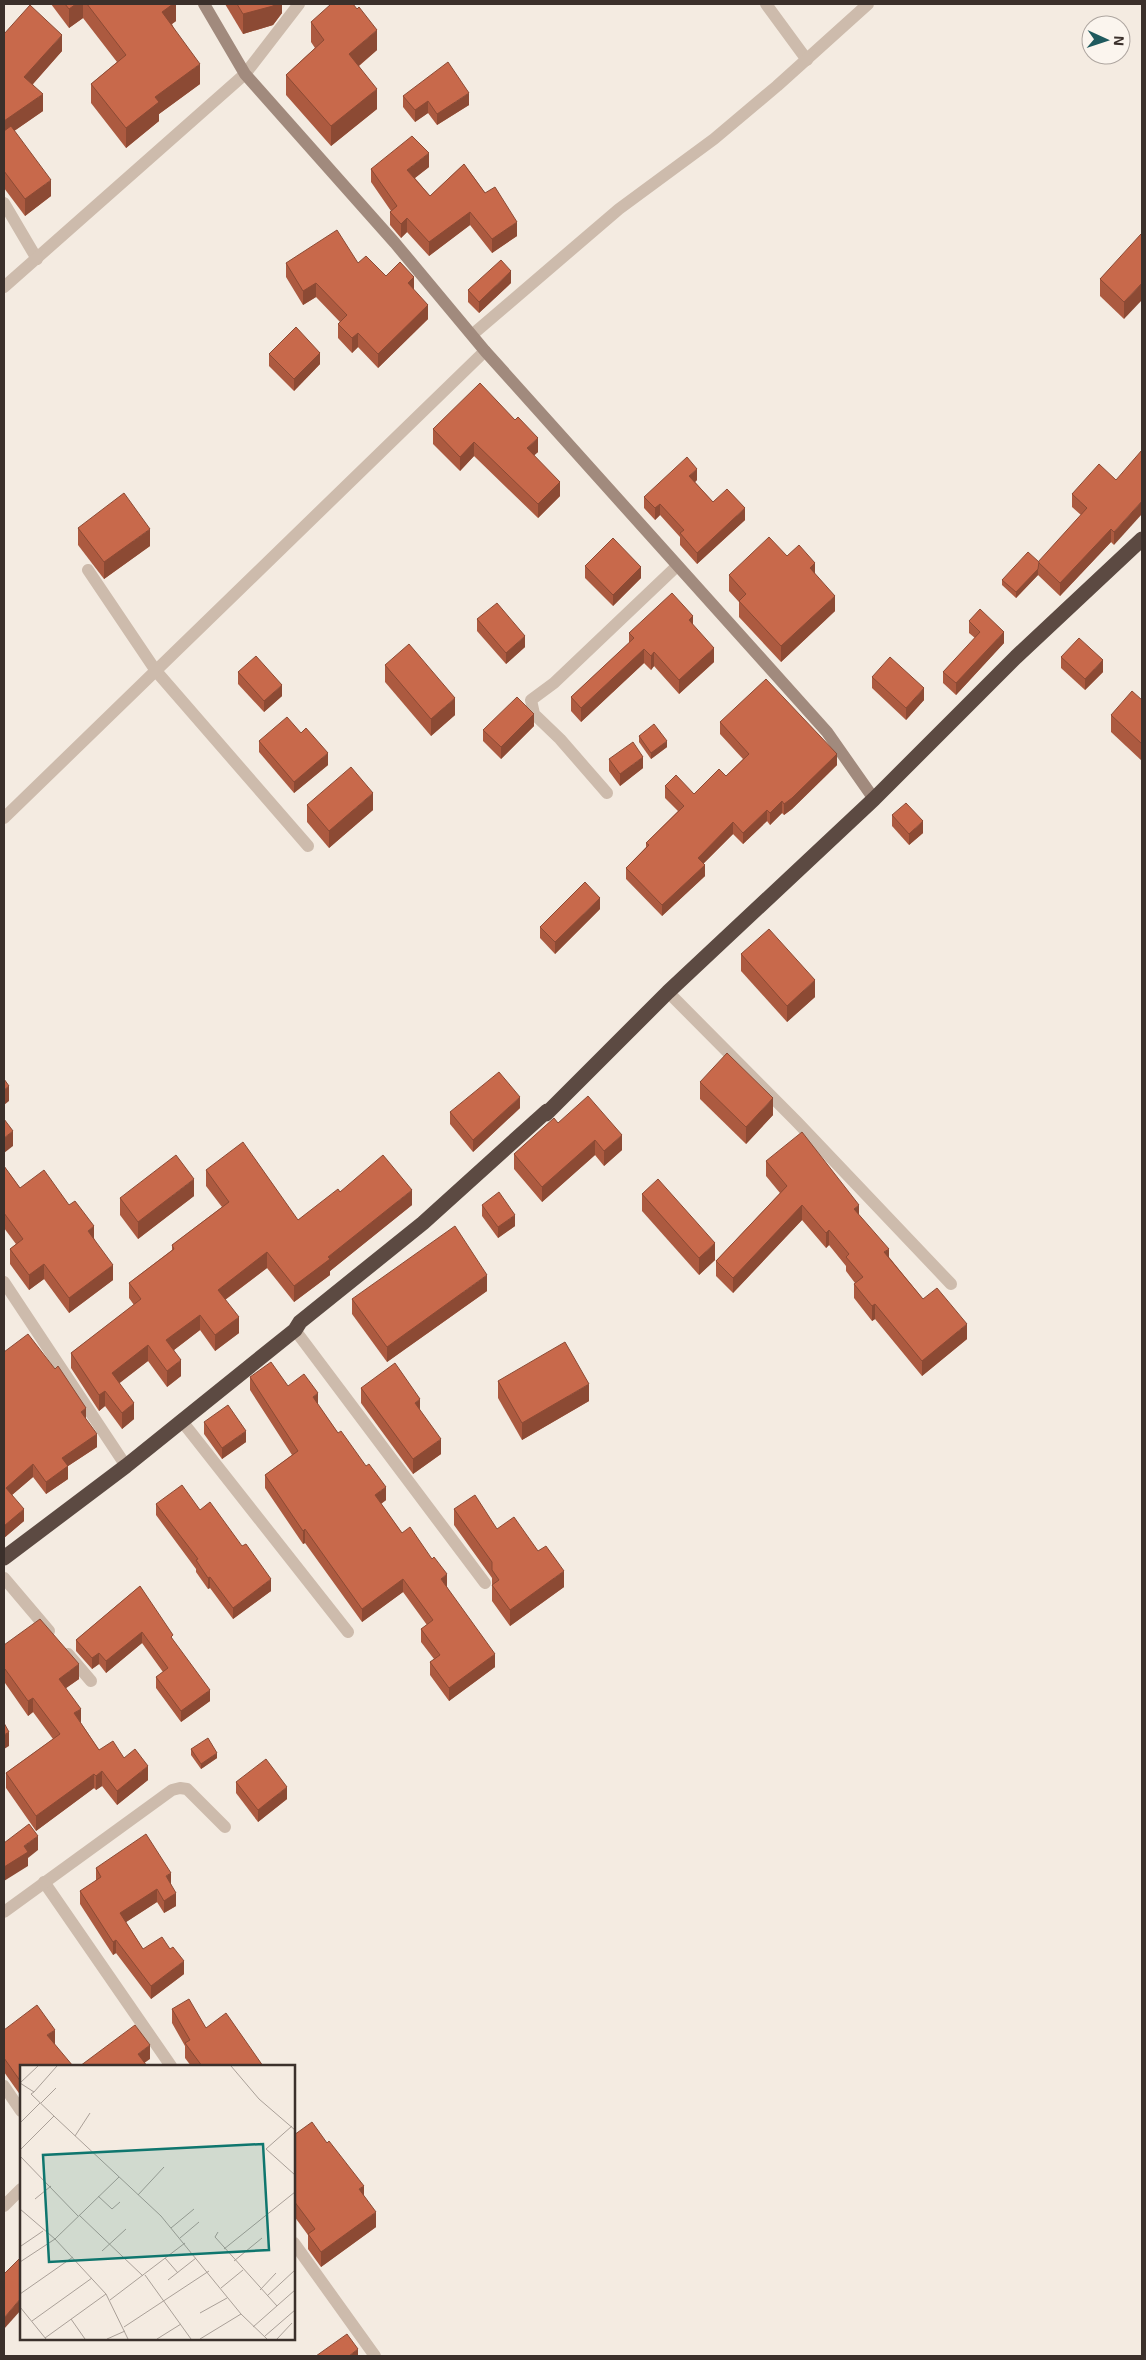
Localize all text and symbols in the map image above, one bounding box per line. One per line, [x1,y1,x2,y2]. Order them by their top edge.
north arrow [1081,15,1131,65]
text: N [1111,35,1128,46]
inset map [20,2065,295,2340]

